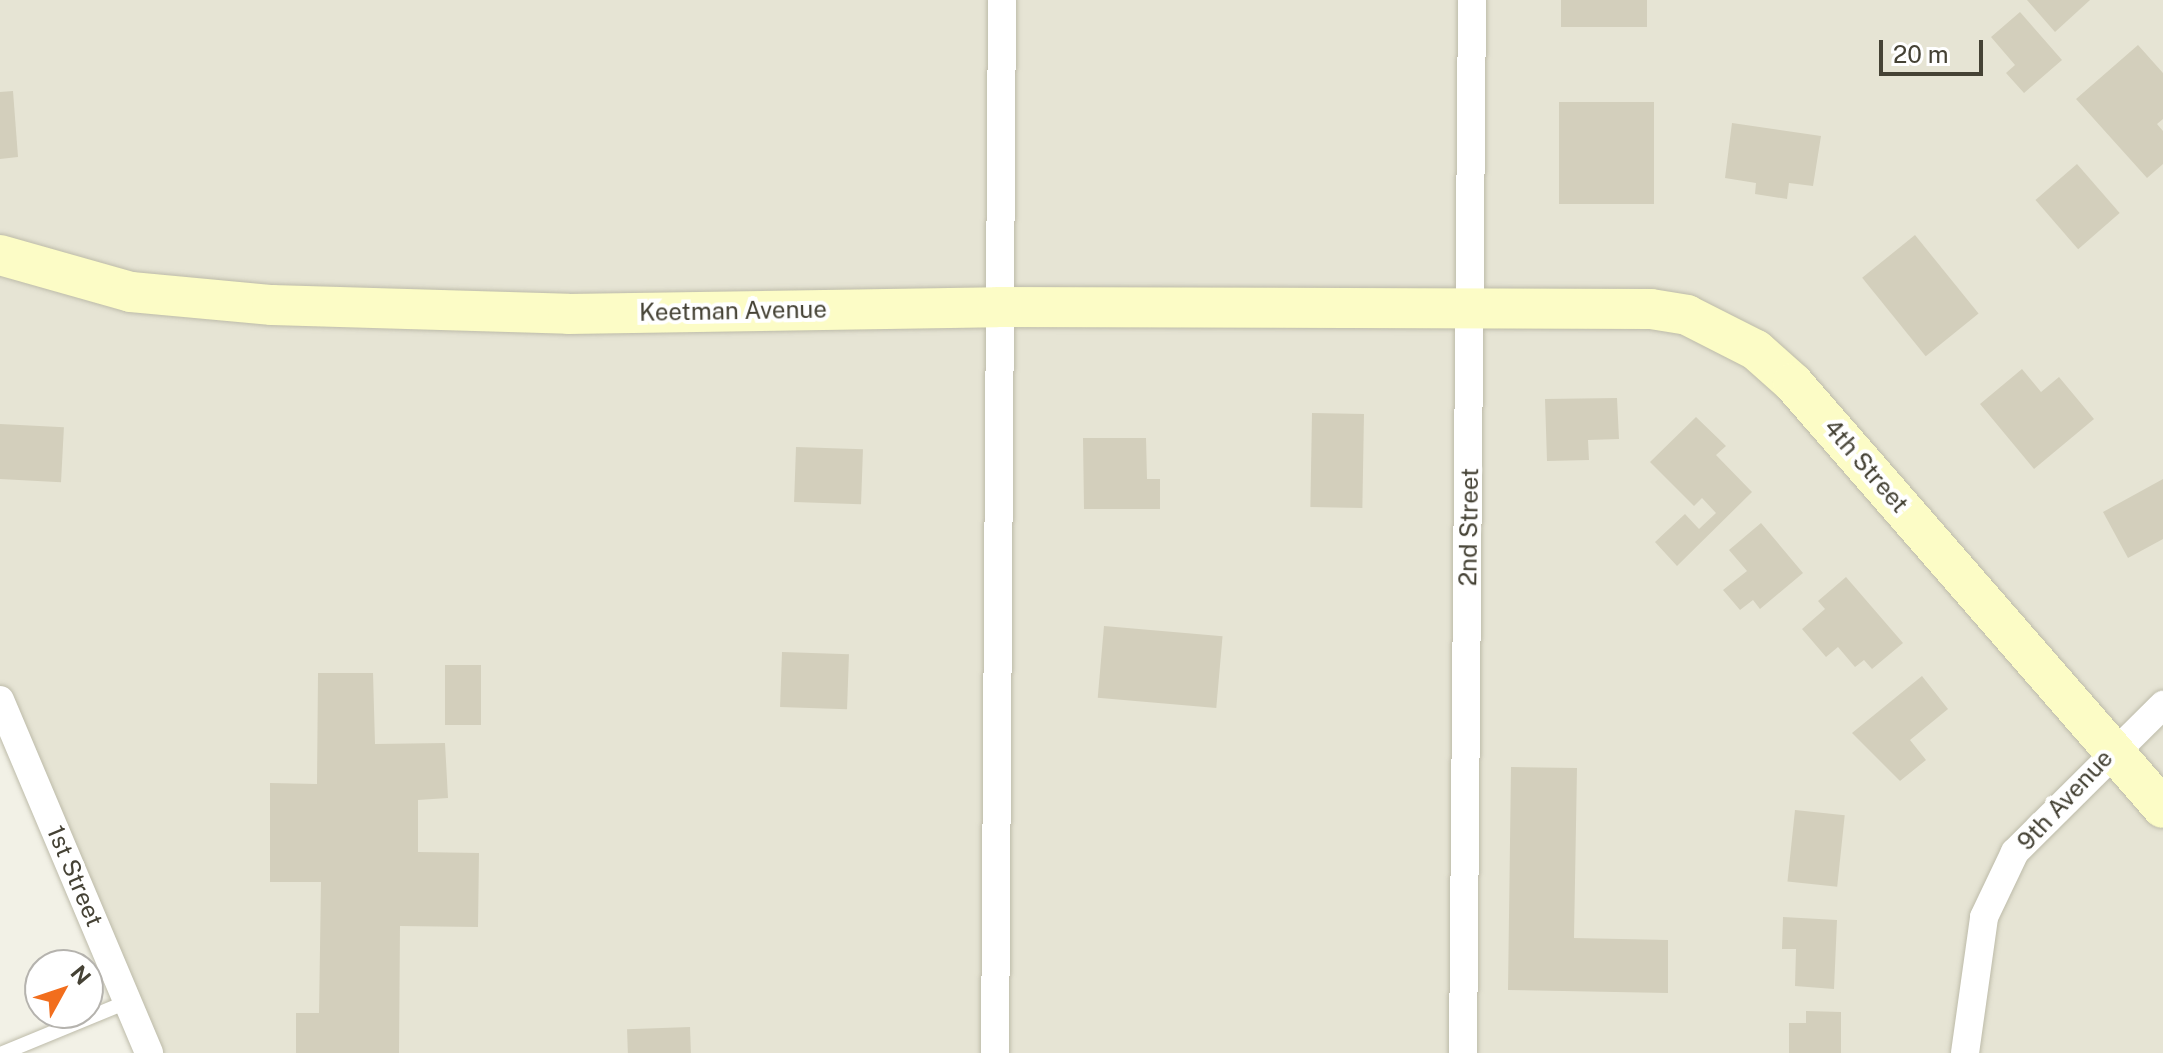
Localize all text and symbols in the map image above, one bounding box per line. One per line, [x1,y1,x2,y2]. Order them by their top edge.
scale bar [1883,24,1987,74]
text: 20 m [1893,40,1949,68]
street label: Keetman Avenue [639,295,827,327]
street label: 4th Street [1818,413,1914,519]
street label: 2nd Street [1454,468,1484,586]
street label: 9th Avenue [2011,744,2119,856]
street label: 1st Street [41,821,109,931]
north arrow [24,949,104,1029]
text: N [65,960,96,990]

